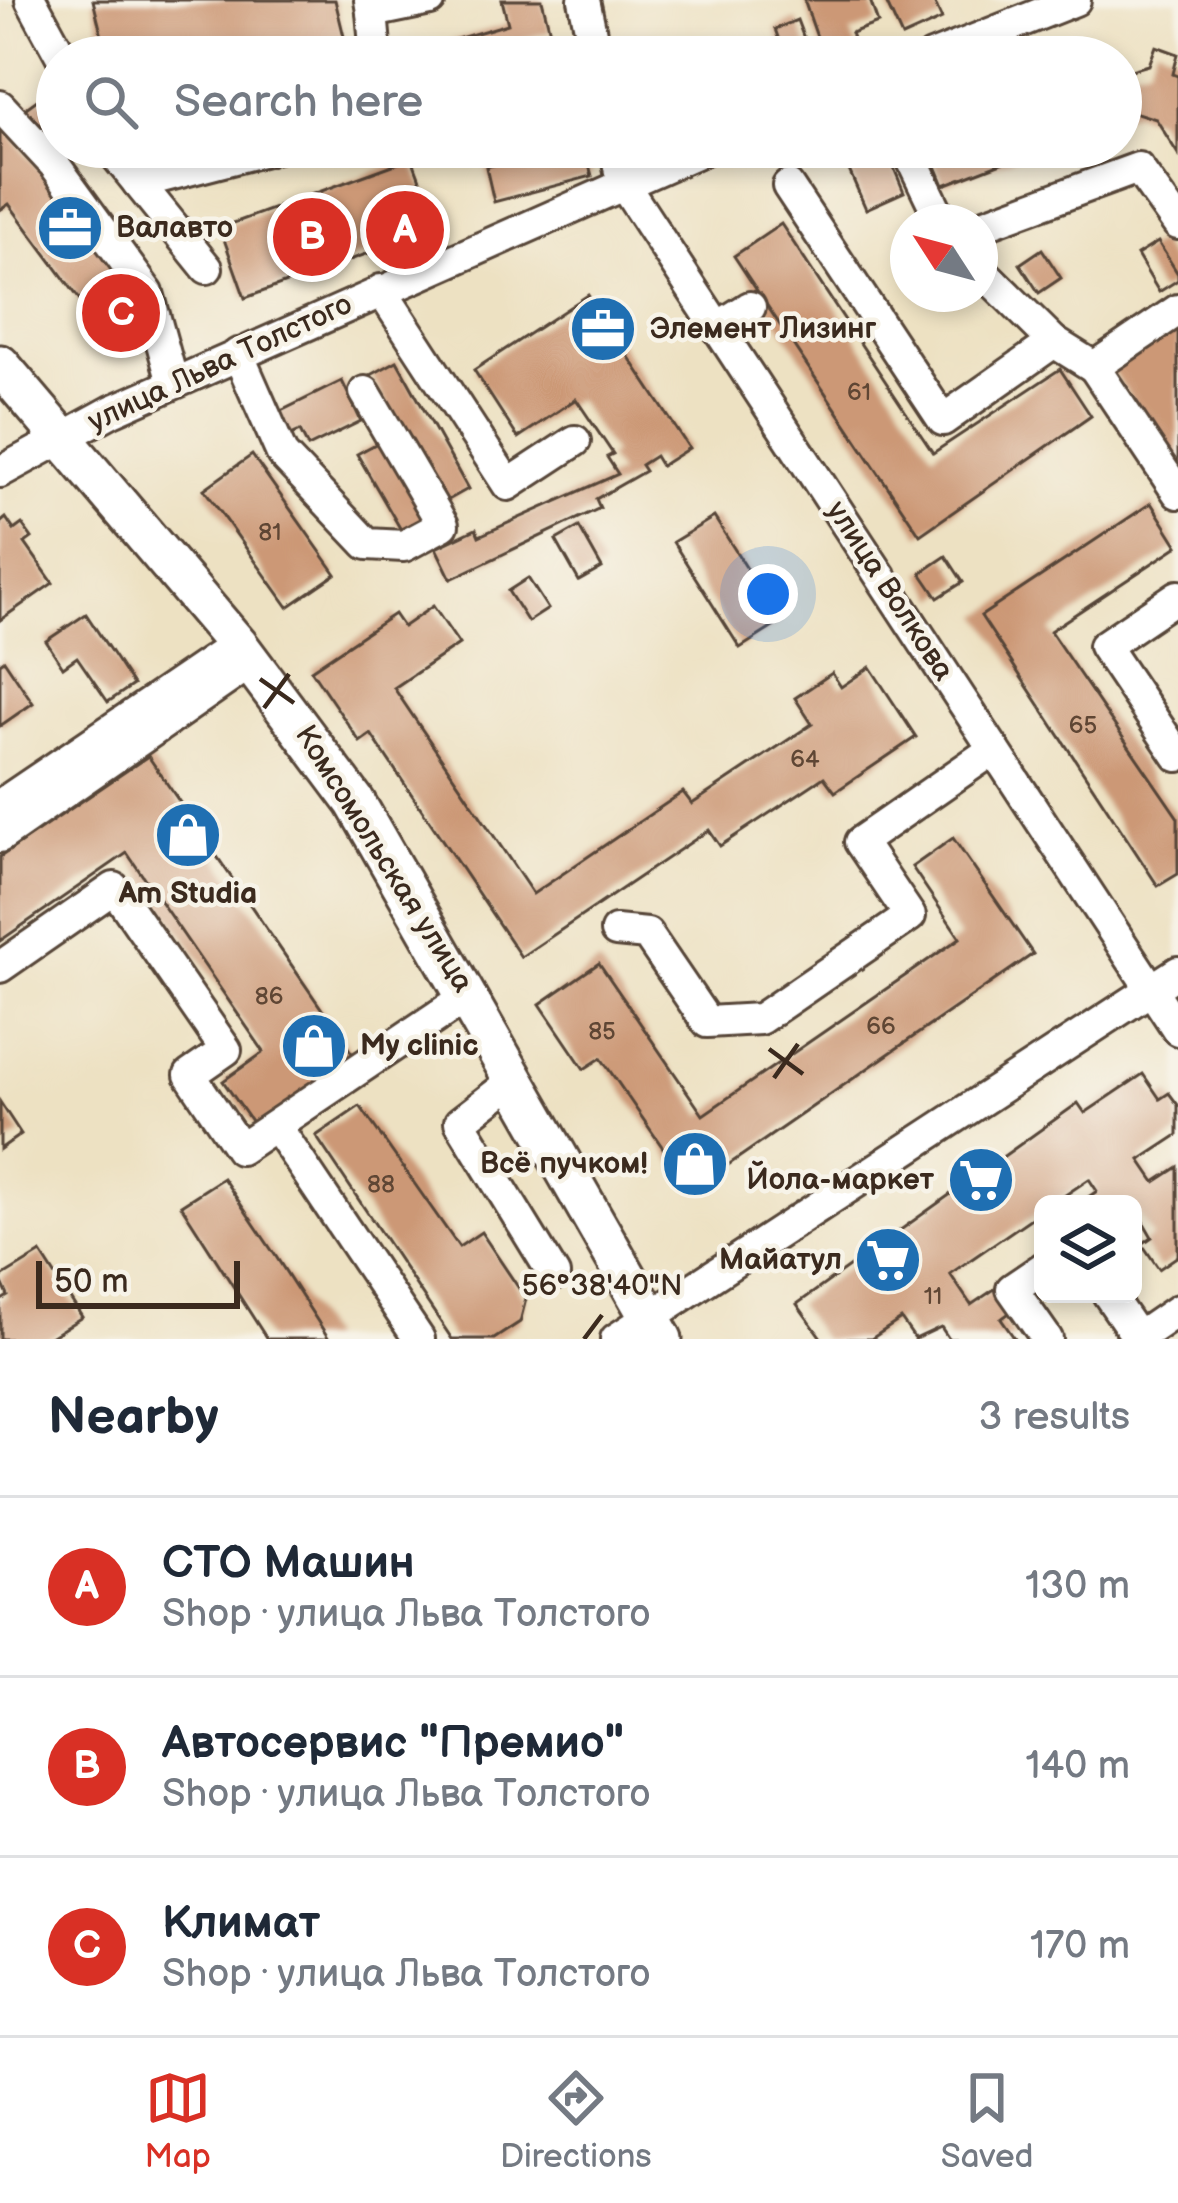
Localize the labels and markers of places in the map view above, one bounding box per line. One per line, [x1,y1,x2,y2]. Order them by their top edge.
pin: A [366,185,444,275]
pin: B [273,192,351,282]
office icon: Валавто [35,193,105,263]
place label: Валавто [116,210,233,246]
pin: C [82,268,160,358]
office icon: Элемент Лизинг [568,294,638,364]
place label: Элемент Лизинг [650,311,877,347]
shop icon: Am Studia [153,800,223,870]
place label: Am Studia [118,876,257,912]
shop icon: My clinic [279,1011,349,1081]
place label: My clinic [360,1028,479,1064]
shop icon: Всё пучком! [660,1129,730,1199]
supermarket icon: Йола-маркет [946,1145,1016,1215]
place label: Всё пучком! [480,1146,648,1182]
place label: Йола-маркет [746,1160,935,1198]
supermarket icon: Майатул [853,1225,923,1295]
place label: Майатул [719,1242,842,1278]

